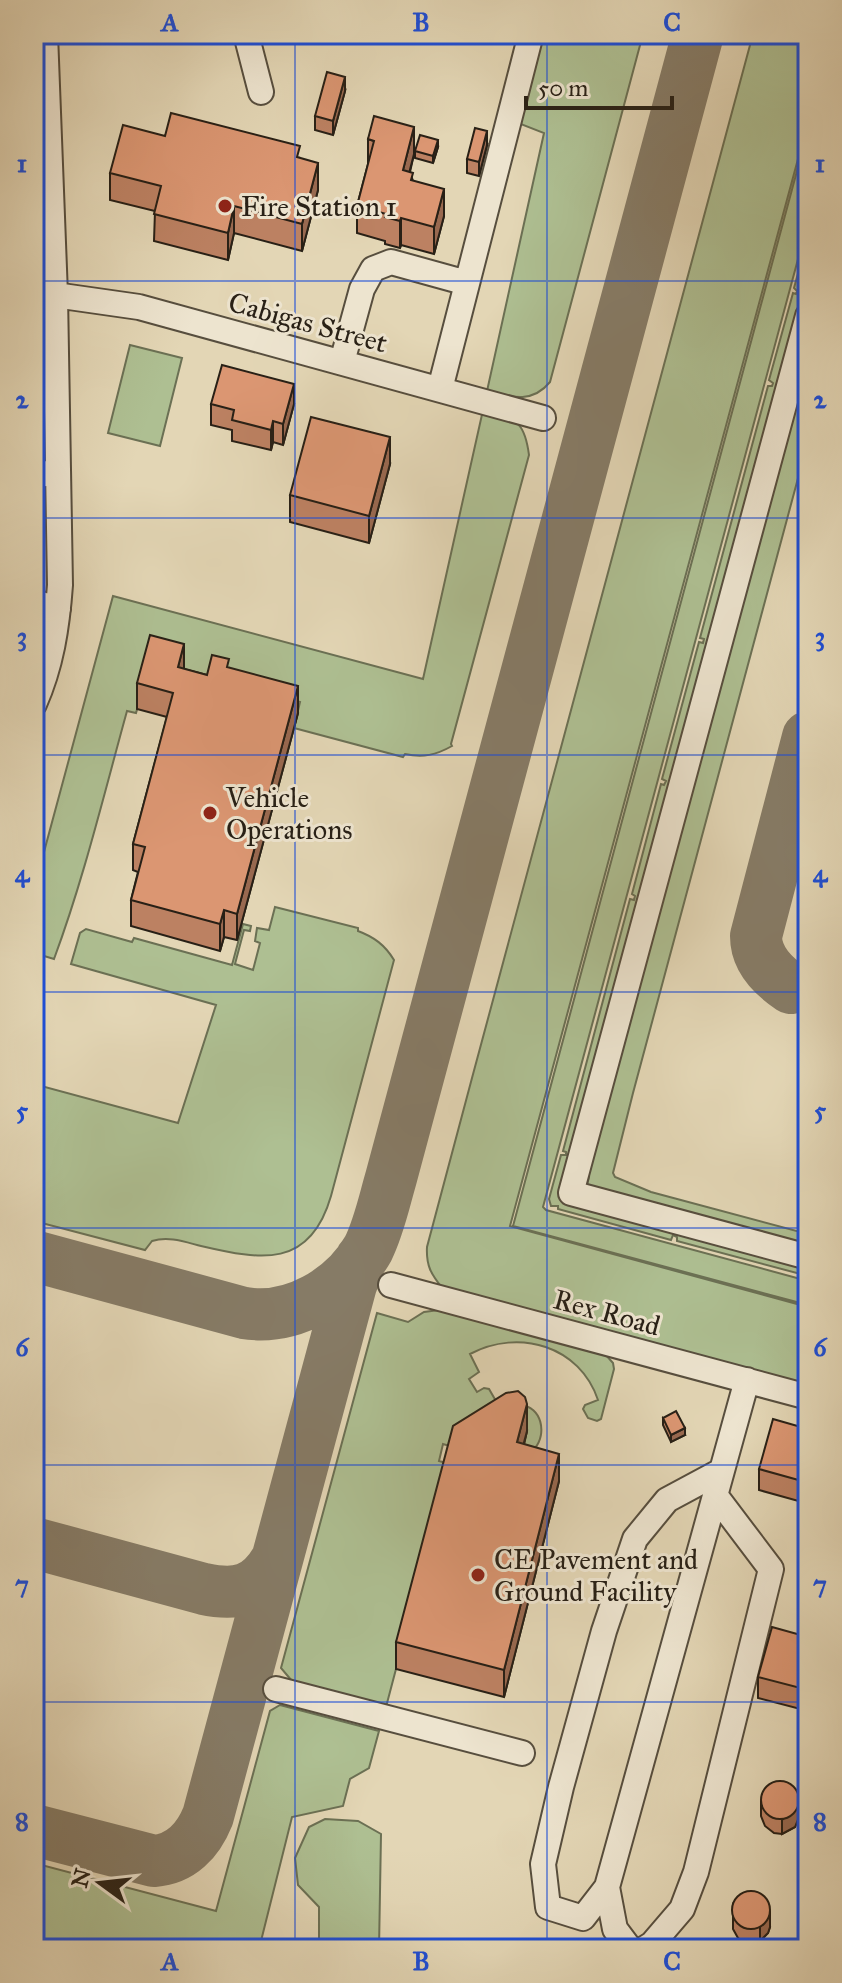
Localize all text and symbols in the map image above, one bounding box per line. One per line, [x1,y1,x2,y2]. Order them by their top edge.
text: A [159,6,179,38]
text: B [412,6,430,38]
text: C [663,6,681,38]
scale bar [526,60,672,110]
text: 50 m [538,73,588,103]
text: 1 [17,147,27,179]
text: 1 [815,147,825,179]
place label: Fire Station 1 [241,189,397,224]
marker: Fire Station 1 [216,197,234,215]
street label: Cabigas Street [225,285,391,360]
text: 2 [16,383,30,415]
text: 2 [814,383,828,415]
text: 3 [17,620,27,652]
text: 3 [815,620,825,652]
place label: Vehicle Operations [225,780,353,847]
marker: Vehicle Operations [201,804,219,822]
text: 4 [15,857,31,889]
text: 4 [813,857,829,889]
text: 5 [16,1094,29,1126]
text: 5 [814,1094,827,1126]
street label: Rex Road [550,1281,664,1344]
text: 6 [15,1331,30,1363]
text: 6 [813,1331,828,1363]
place label: CE Pavement and Ground Facility [494,1542,698,1609]
marker: CE Pavement and Ground Facility [469,1566,487,1584]
text: 7 [15,1568,29,1600]
text: 7 [813,1568,827,1600]
text: 8 [15,1805,29,1837]
text: 8 [813,1805,827,1837]
north arrow [60,1843,140,1923]
text: N [66,1865,97,1890]
text: A [159,1945,179,1977]
text: B [412,1945,430,1977]
text: C [663,1945,681,1977]

